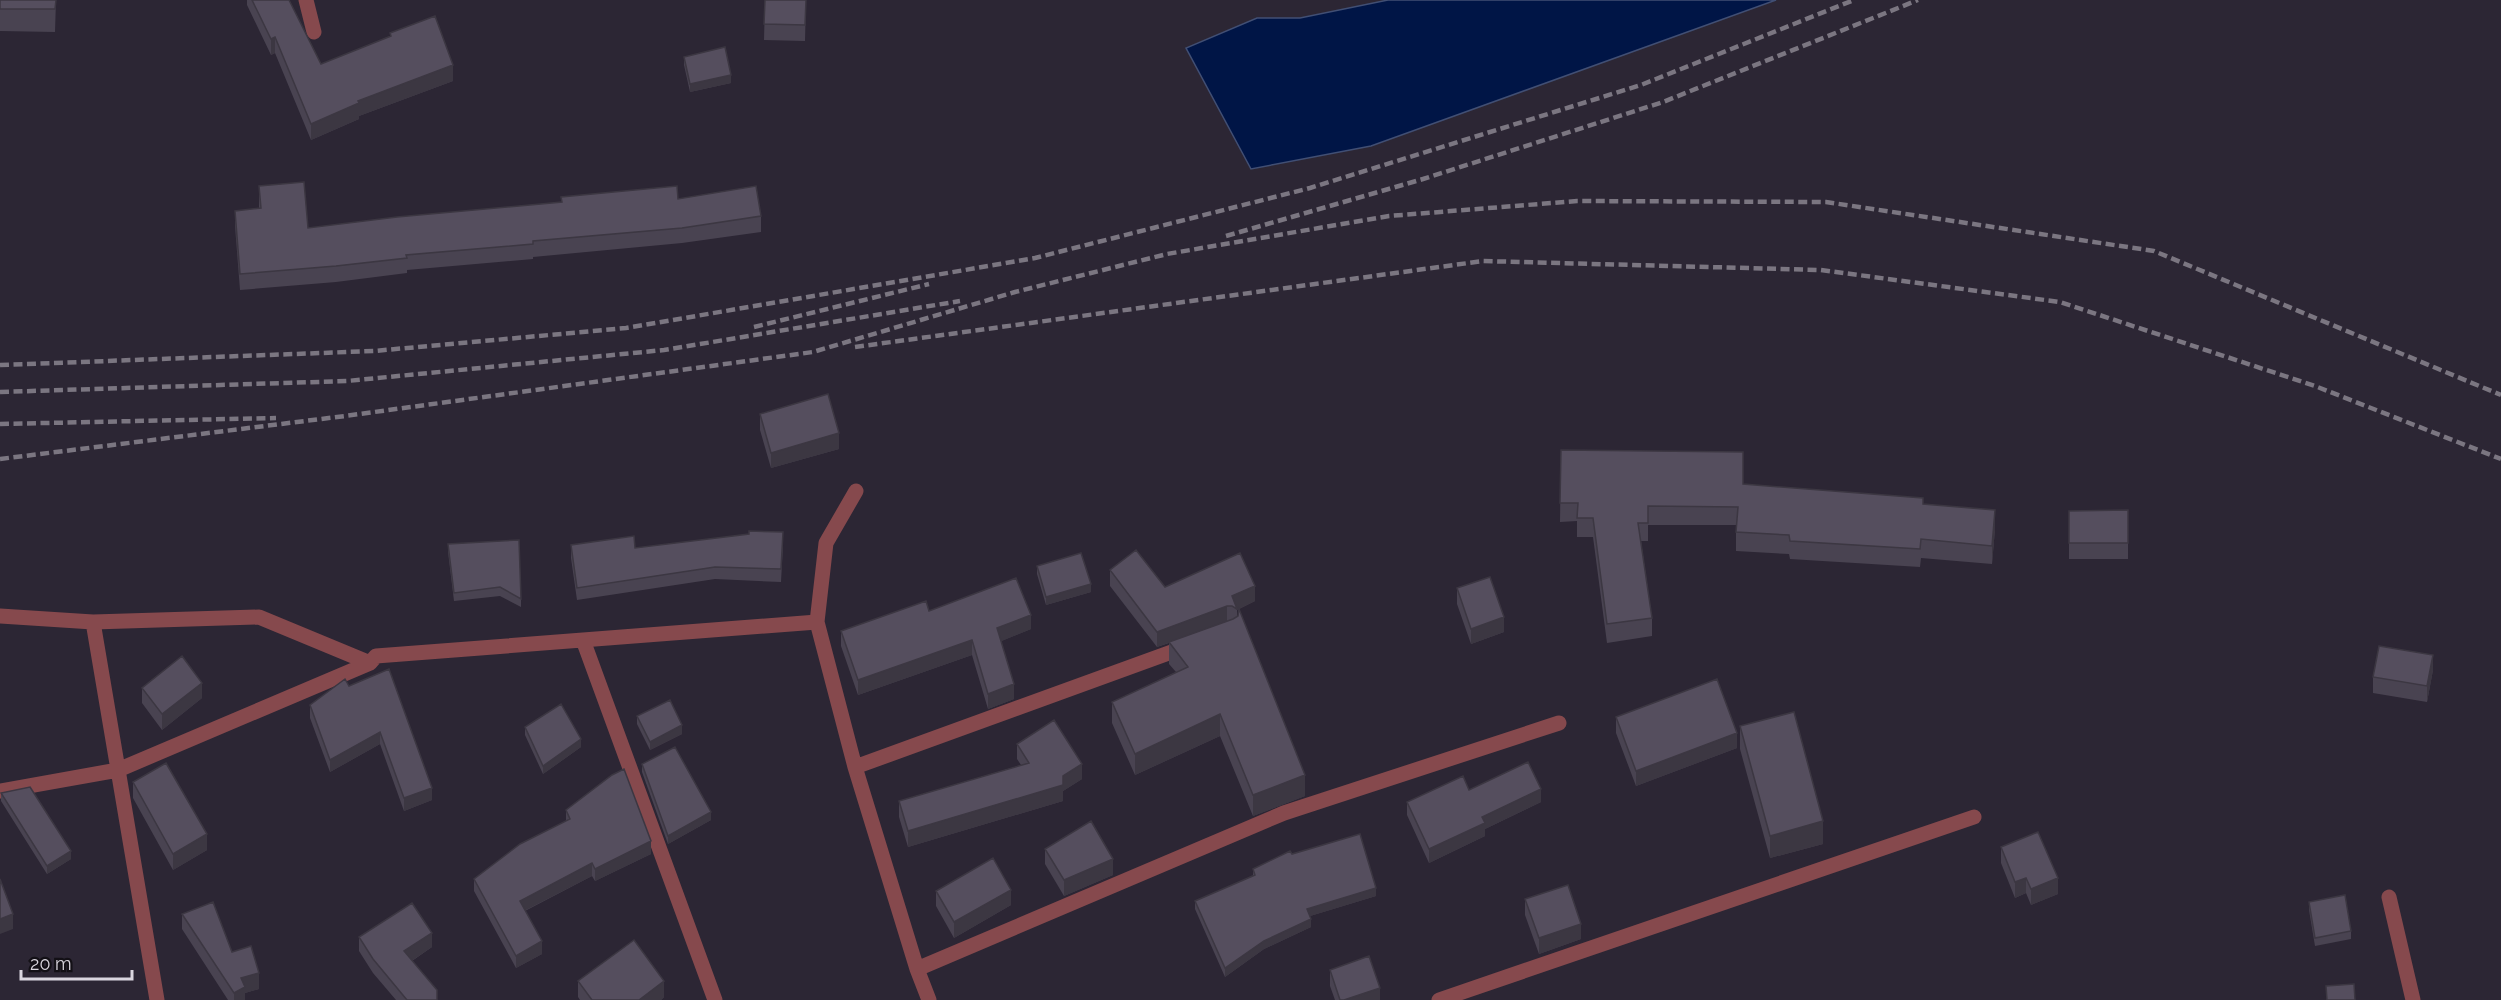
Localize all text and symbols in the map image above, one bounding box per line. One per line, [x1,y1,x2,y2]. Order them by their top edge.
scale bar [21,943,132,981]
text: 20 m [30,953,72,974]

